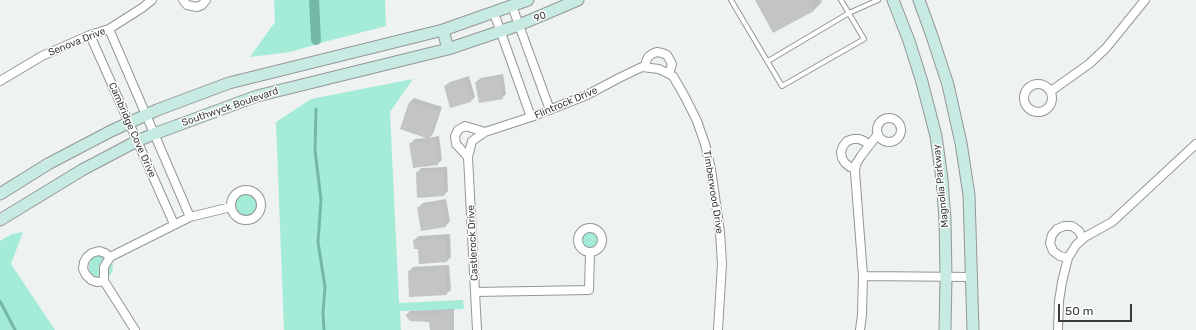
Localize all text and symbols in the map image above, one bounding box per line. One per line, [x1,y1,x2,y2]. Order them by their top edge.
street label: 90 [532,9,548,25]
street label: Senova Drive [47,25,107,59]
street label: Cambridge Cove Drive [106,81,158,179]
street label: Flintrock Drive [533,84,599,122]
street label: Southwyck Boulevard [180,85,280,129]
street label: Magnolia Parkway [931,144,951,228]
street label: Timberwood Drive [700,149,726,235]
street label: Castlerock Drive [465,205,481,281]
scale bar [1060,296,1134,322]
text: 50 m [1065,304,1093,318]

